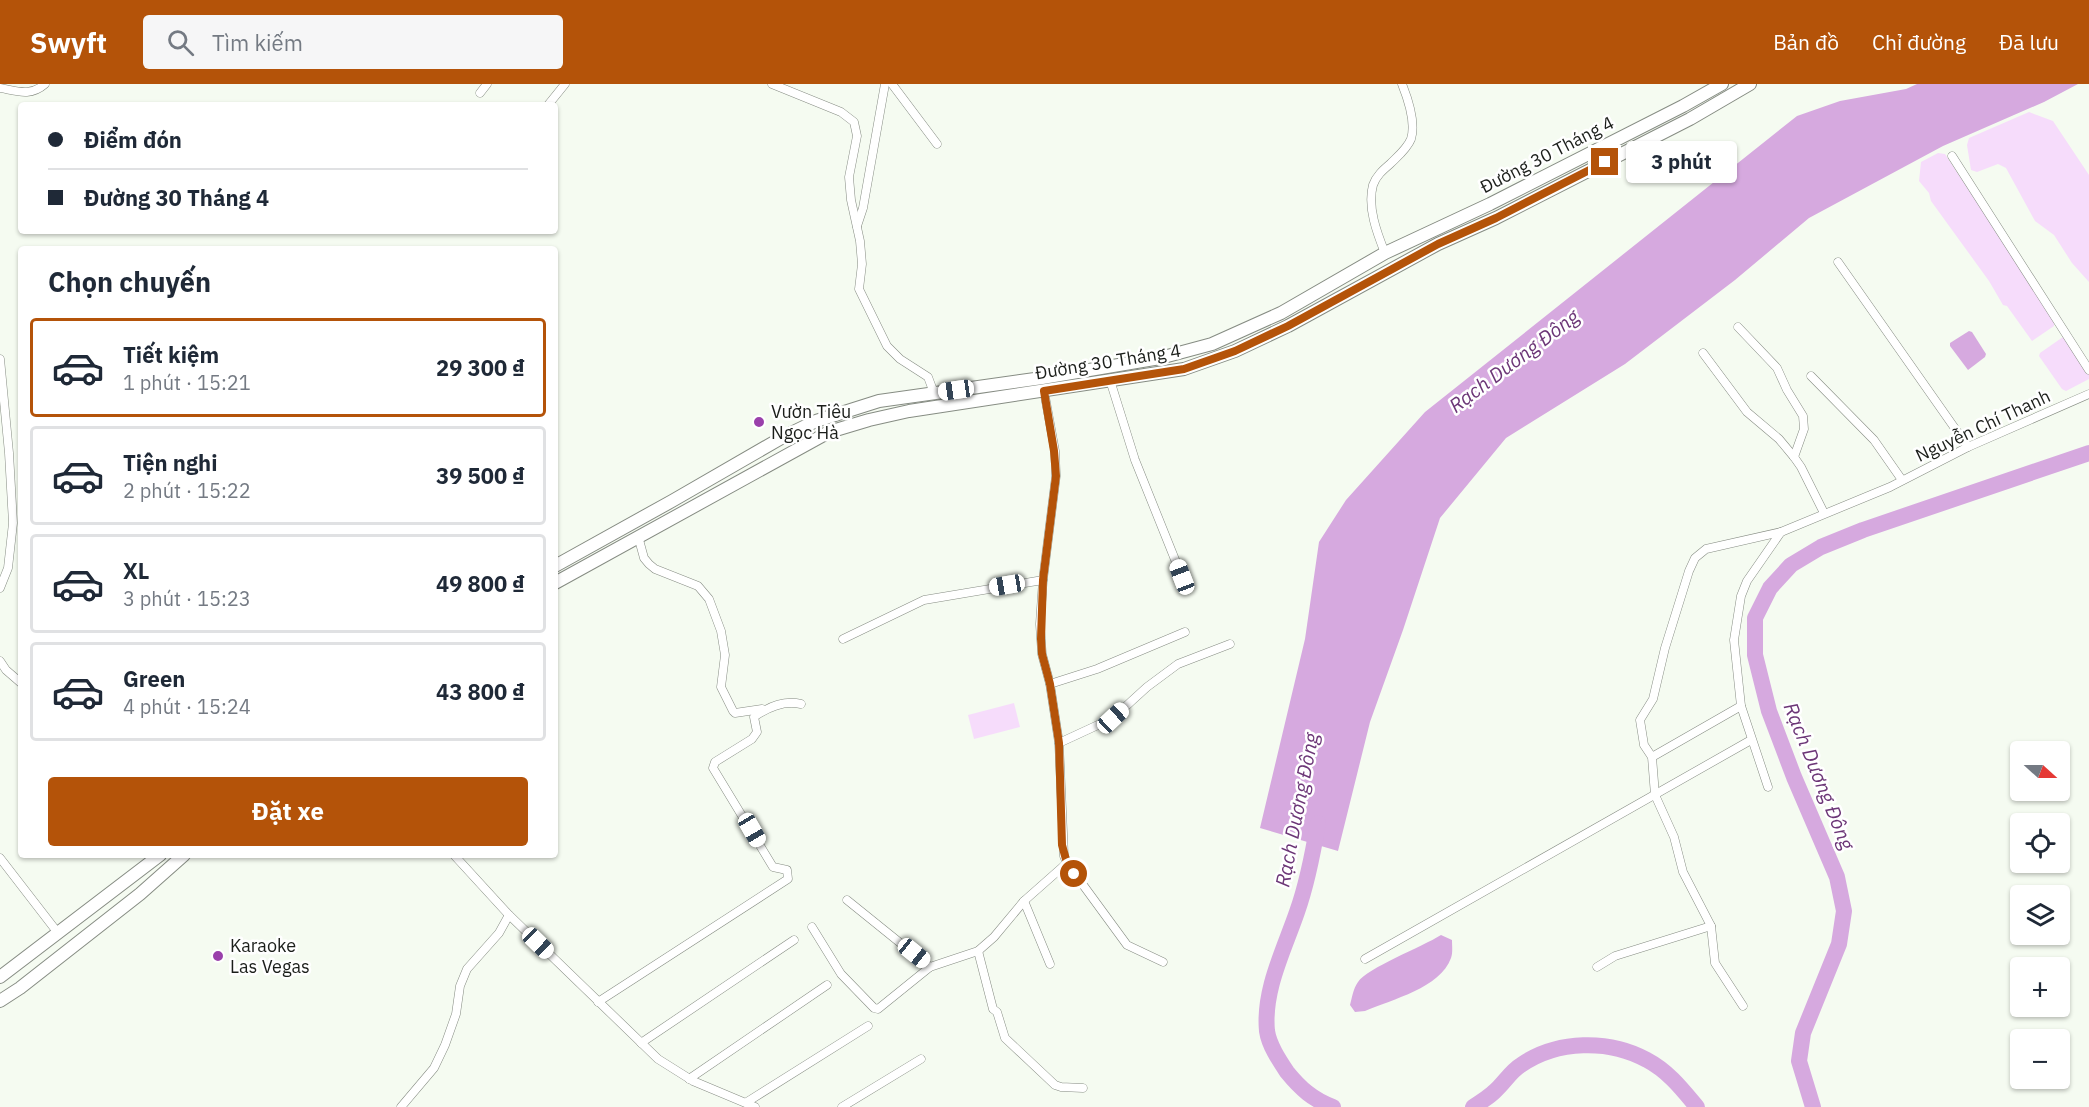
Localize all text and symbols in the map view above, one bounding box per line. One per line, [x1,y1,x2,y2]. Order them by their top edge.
search box [143,15,563,69]
text: Swyft [30,24,107,61]
icon: search [164,26,197,59]
text: Tìm kiếm [212,28,303,57]
text: Bản đồ [1773,28,1839,56]
text: Chỉ đường [1872,28,1966,56]
text: Đã lưu [1999,28,2059,56]
street label: Đường 30 Tháng 4 [1476,111,1618,198]
text: Điểm đón [84,125,182,154]
callout: 3 phút [1626,141,1737,183]
route end [1591,148,1618,175]
text: 3 phút [1651,148,1712,175]
text: Đường 30 Tháng 4 [84,183,269,212]
text: Chọn chuyến [48,264,211,299]
water label: Rạch Dương Đông [1443,302,1585,418]
street label: Đường 30 Tháng 4 [1033,339,1183,384]
text: Tiết kiệm [123,340,219,369]
icon: car [51,341,105,395]
text: 29 300 ₫ [436,353,525,382]
text: 1 phút · 15:21 [123,369,251,396]
car [937,379,975,401]
street label: Nguyễn Chí Thanh [1912,384,2054,467]
place label: Vườn Tiêu Ngọc Hà [771,400,851,444]
marker: Vườn Tiêu Ngọc Hà [752,415,766,429]
text: Tiện nghi [123,448,217,477]
icon: car [51,449,105,503]
text: 39 500 ₫ [436,461,525,490]
text: 2 phút · 15:22 [123,477,251,504]
text: XL [123,556,149,585]
icon: car [51,557,105,611]
car [1167,557,1197,597]
text: 49 800 ₫ [436,569,525,598]
car [988,573,1026,597]
text: 3 phút · 15:23 [123,585,251,612]
text: Green [123,664,185,693]
icon: car [51,665,105,719]
text: 43 800 ₫ [436,677,525,706]
text: 4 phút · 15:24 [123,693,251,720]
water label: Rạch Dương Đông [1778,698,1862,854]
car [1094,699,1132,737]
water label: Rạch Dương Đông [1268,730,1325,889]
north arrow [2010,741,2070,801]
map controls [2010,741,2070,1089]
button: Đặt xe [48,777,528,846]
car [735,810,769,850]
button: locate [2010,813,2070,873]
route start [1060,860,1087,887]
button: layers [2010,885,2070,945]
car [519,924,557,962]
place label: Karaoke Las Vegas [230,934,310,978]
car [894,935,934,971]
marker: Karaoke Las Vegas [211,949,225,963]
button: + [2010,957,2070,1017]
button: − [2010,1029,2070,1089]

